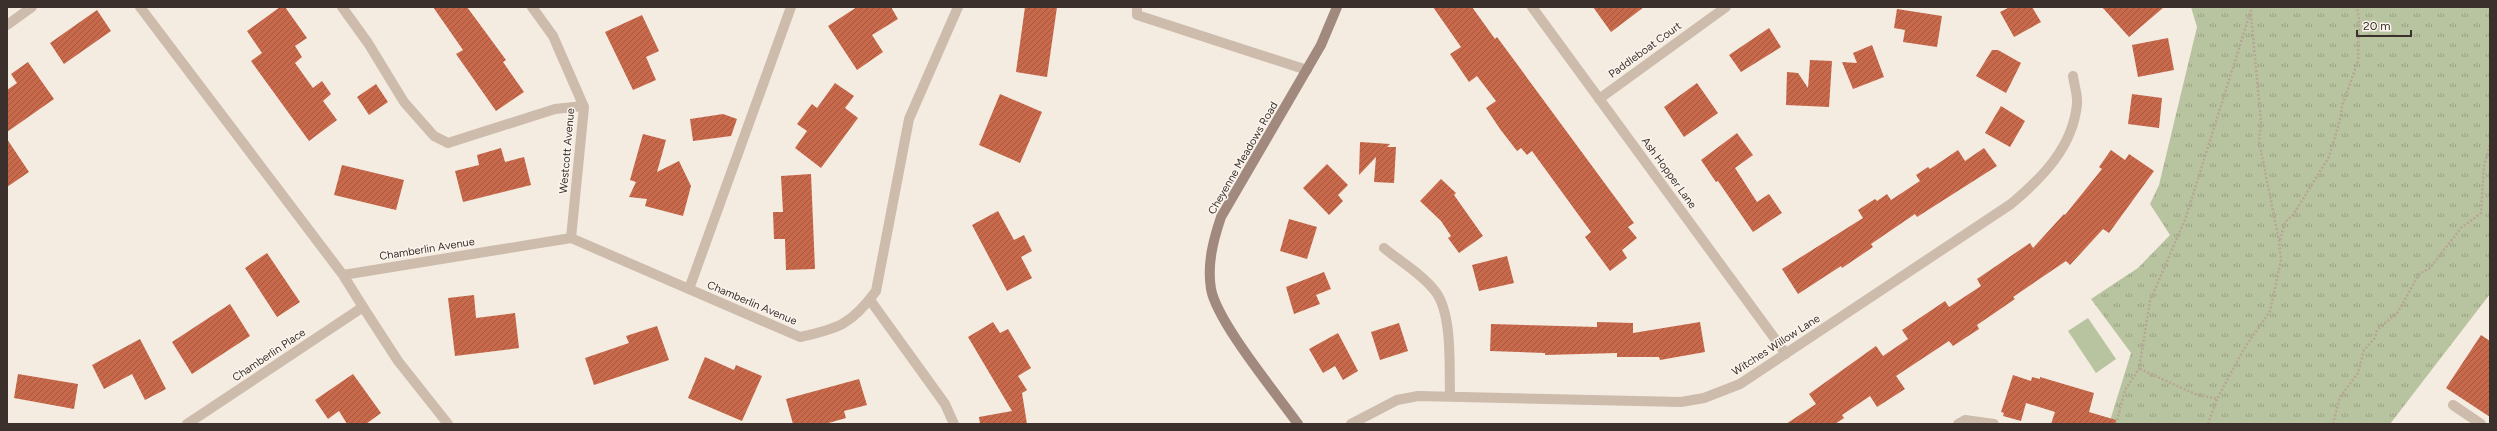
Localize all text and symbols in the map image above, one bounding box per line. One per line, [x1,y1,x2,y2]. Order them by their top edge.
scale bar [2357,12,2411,38]
street label: Paddleboat Court [1606,19,1684,81]
text: 20 m [2363,19,2391,33]
street label: Cheyenne Meadows Road [1205,99,1281,217]
street label: Westcott Avenue [557,108,577,194]
street label: Ash Hopper Lane [1639,135,1699,211]
street label: Chamberlin Avenue [378,235,476,263]
street label: Chamberlin Avenue [705,278,799,328]
street label: Witches Willow Lane [1730,312,1822,378]
street label: Chamberlin Place [230,326,308,384]

